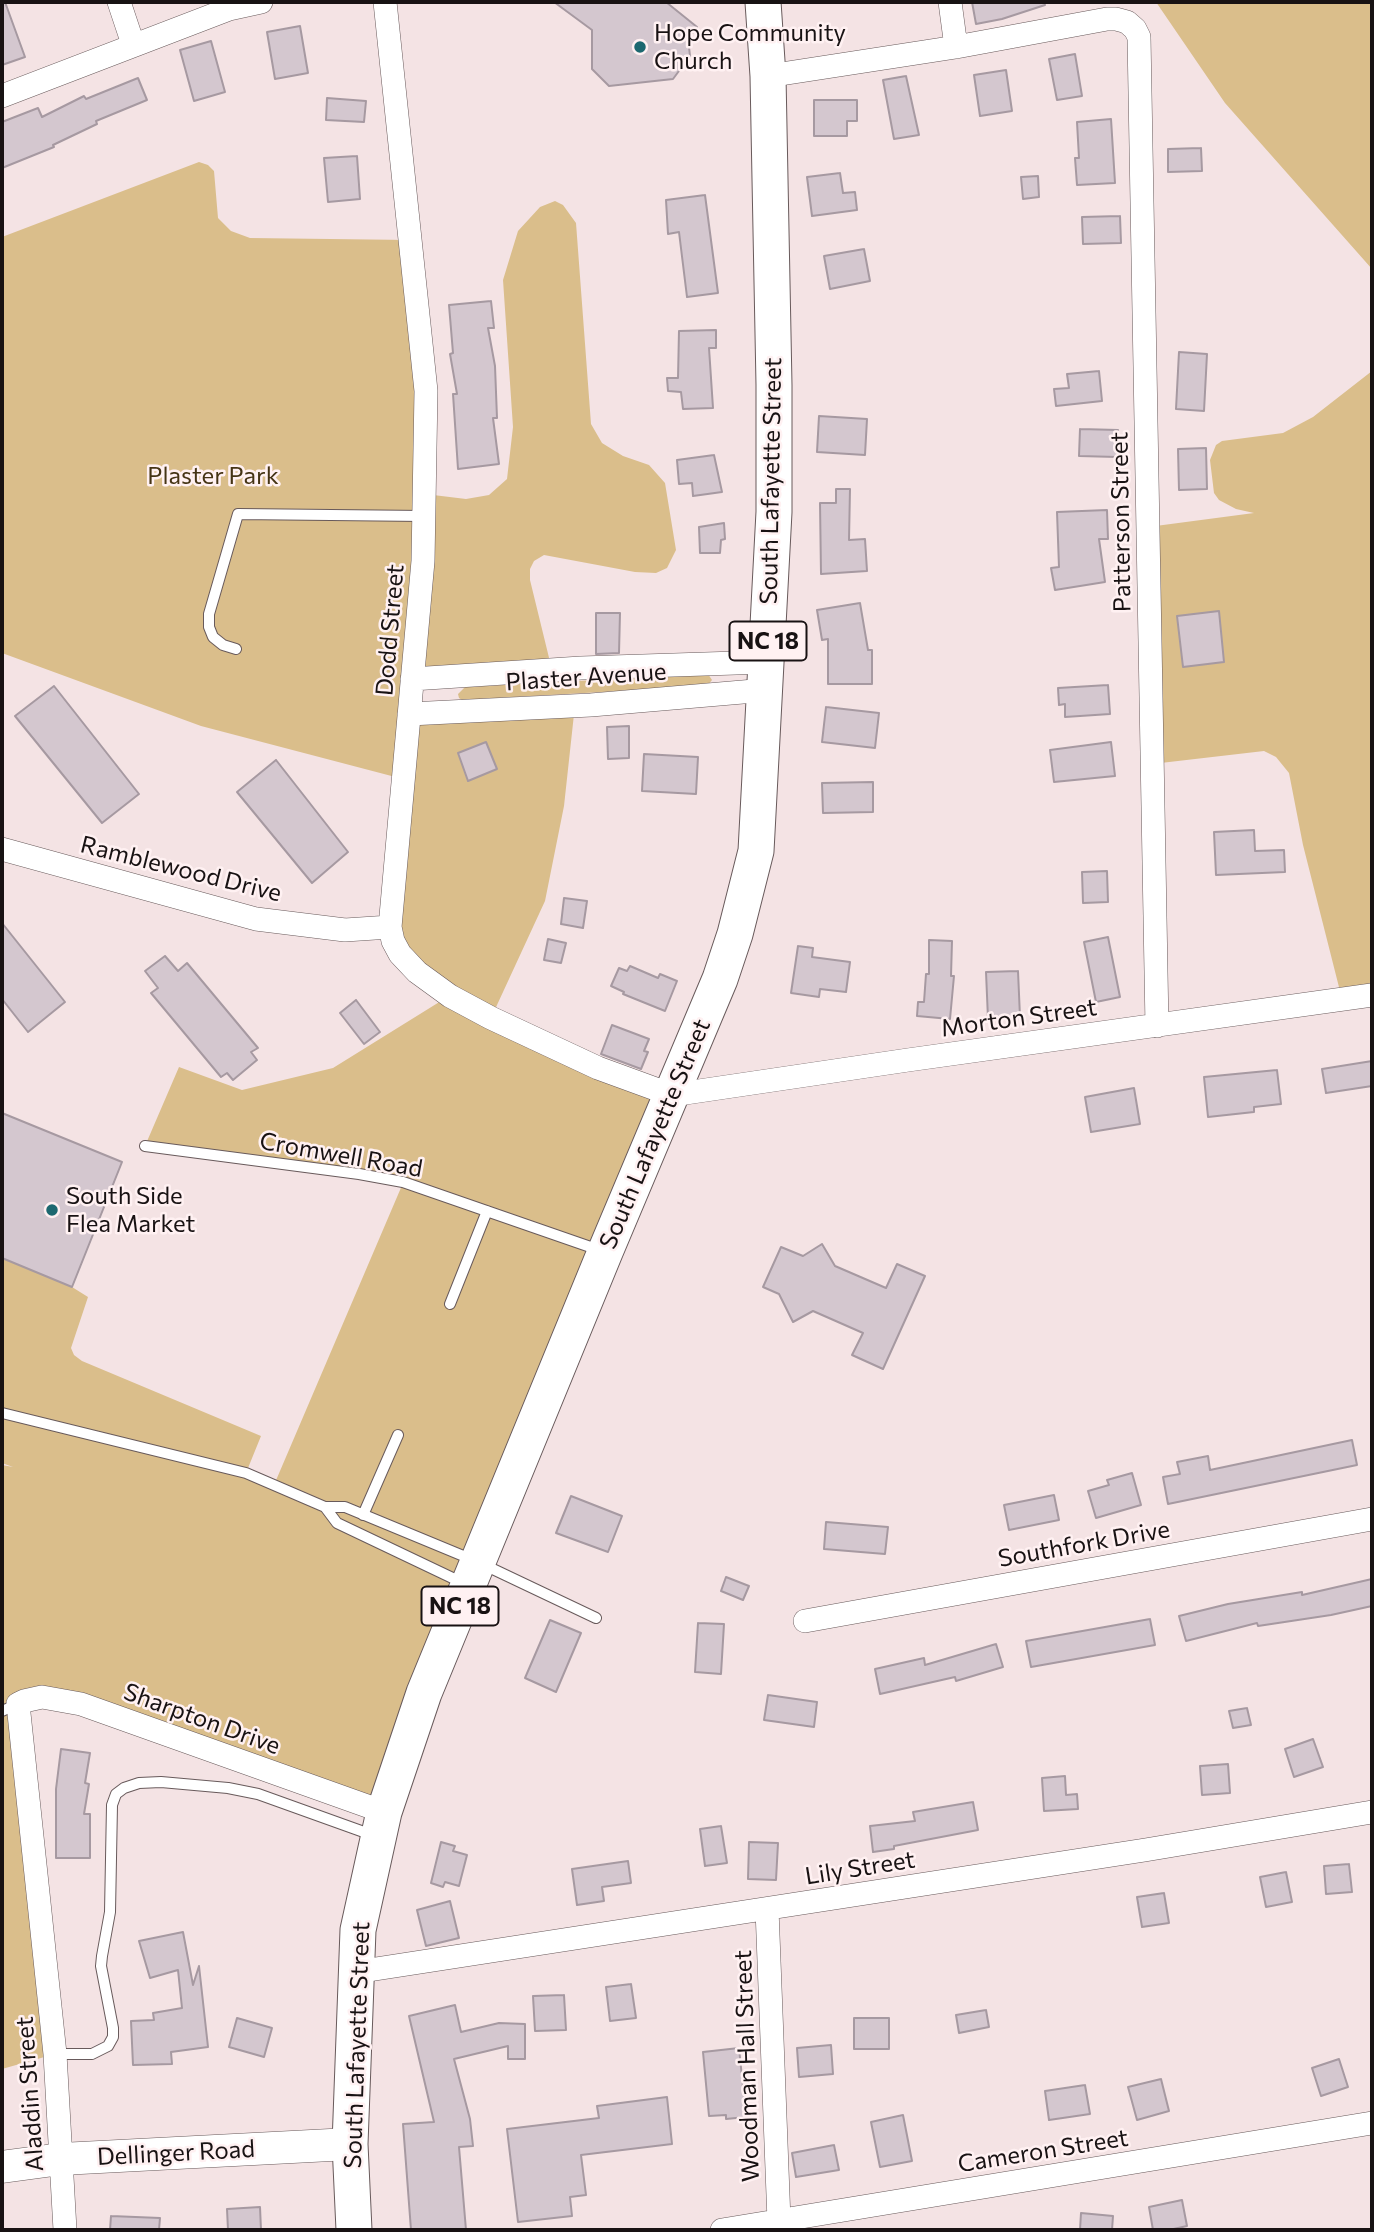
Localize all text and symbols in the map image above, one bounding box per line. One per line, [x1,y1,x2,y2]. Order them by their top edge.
place label: Hope Community Church [654,19,846,75]
marker: Hope Community Church [632,39,648,55]
street label: South Lafayette Street [754,357,788,605]
street label: Patterson Street [1105,432,1137,612]
park label: Plaster Park [147,462,279,490]
street label: Dodd Street [370,563,410,697]
road number: NC 18 [730,622,806,660]
street label: Plaster Avenue [505,657,667,697]
street label: Ramblewood Drive [78,830,284,908]
street label: Morton Street [939,993,1099,1043]
street label: South Lafayette Street [594,1015,716,1253]
street label: Cromwell Road [257,1127,425,1183]
place label: South Side Flea Market [66,1182,195,1238]
marker: South Side Flea Market [44,1202,60,1218]
street label: Southfork Drive [996,1515,1172,1573]
road number: NC 18 [421,1586,498,1625]
street label: Sharpton Drive [120,1677,284,1761]
street label: Lily Street [803,1845,917,1891]
street label: South Lafayette Street [338,1921,376,2169]
street label: Woodman Hall Street [729,1949,765,2183]
street label: Aladdin Street [10,2016,50,2172]
street label: Cameron Street [956,2123,1130,2179]
street label: Dellinger Road [96,2134,256,2172]

